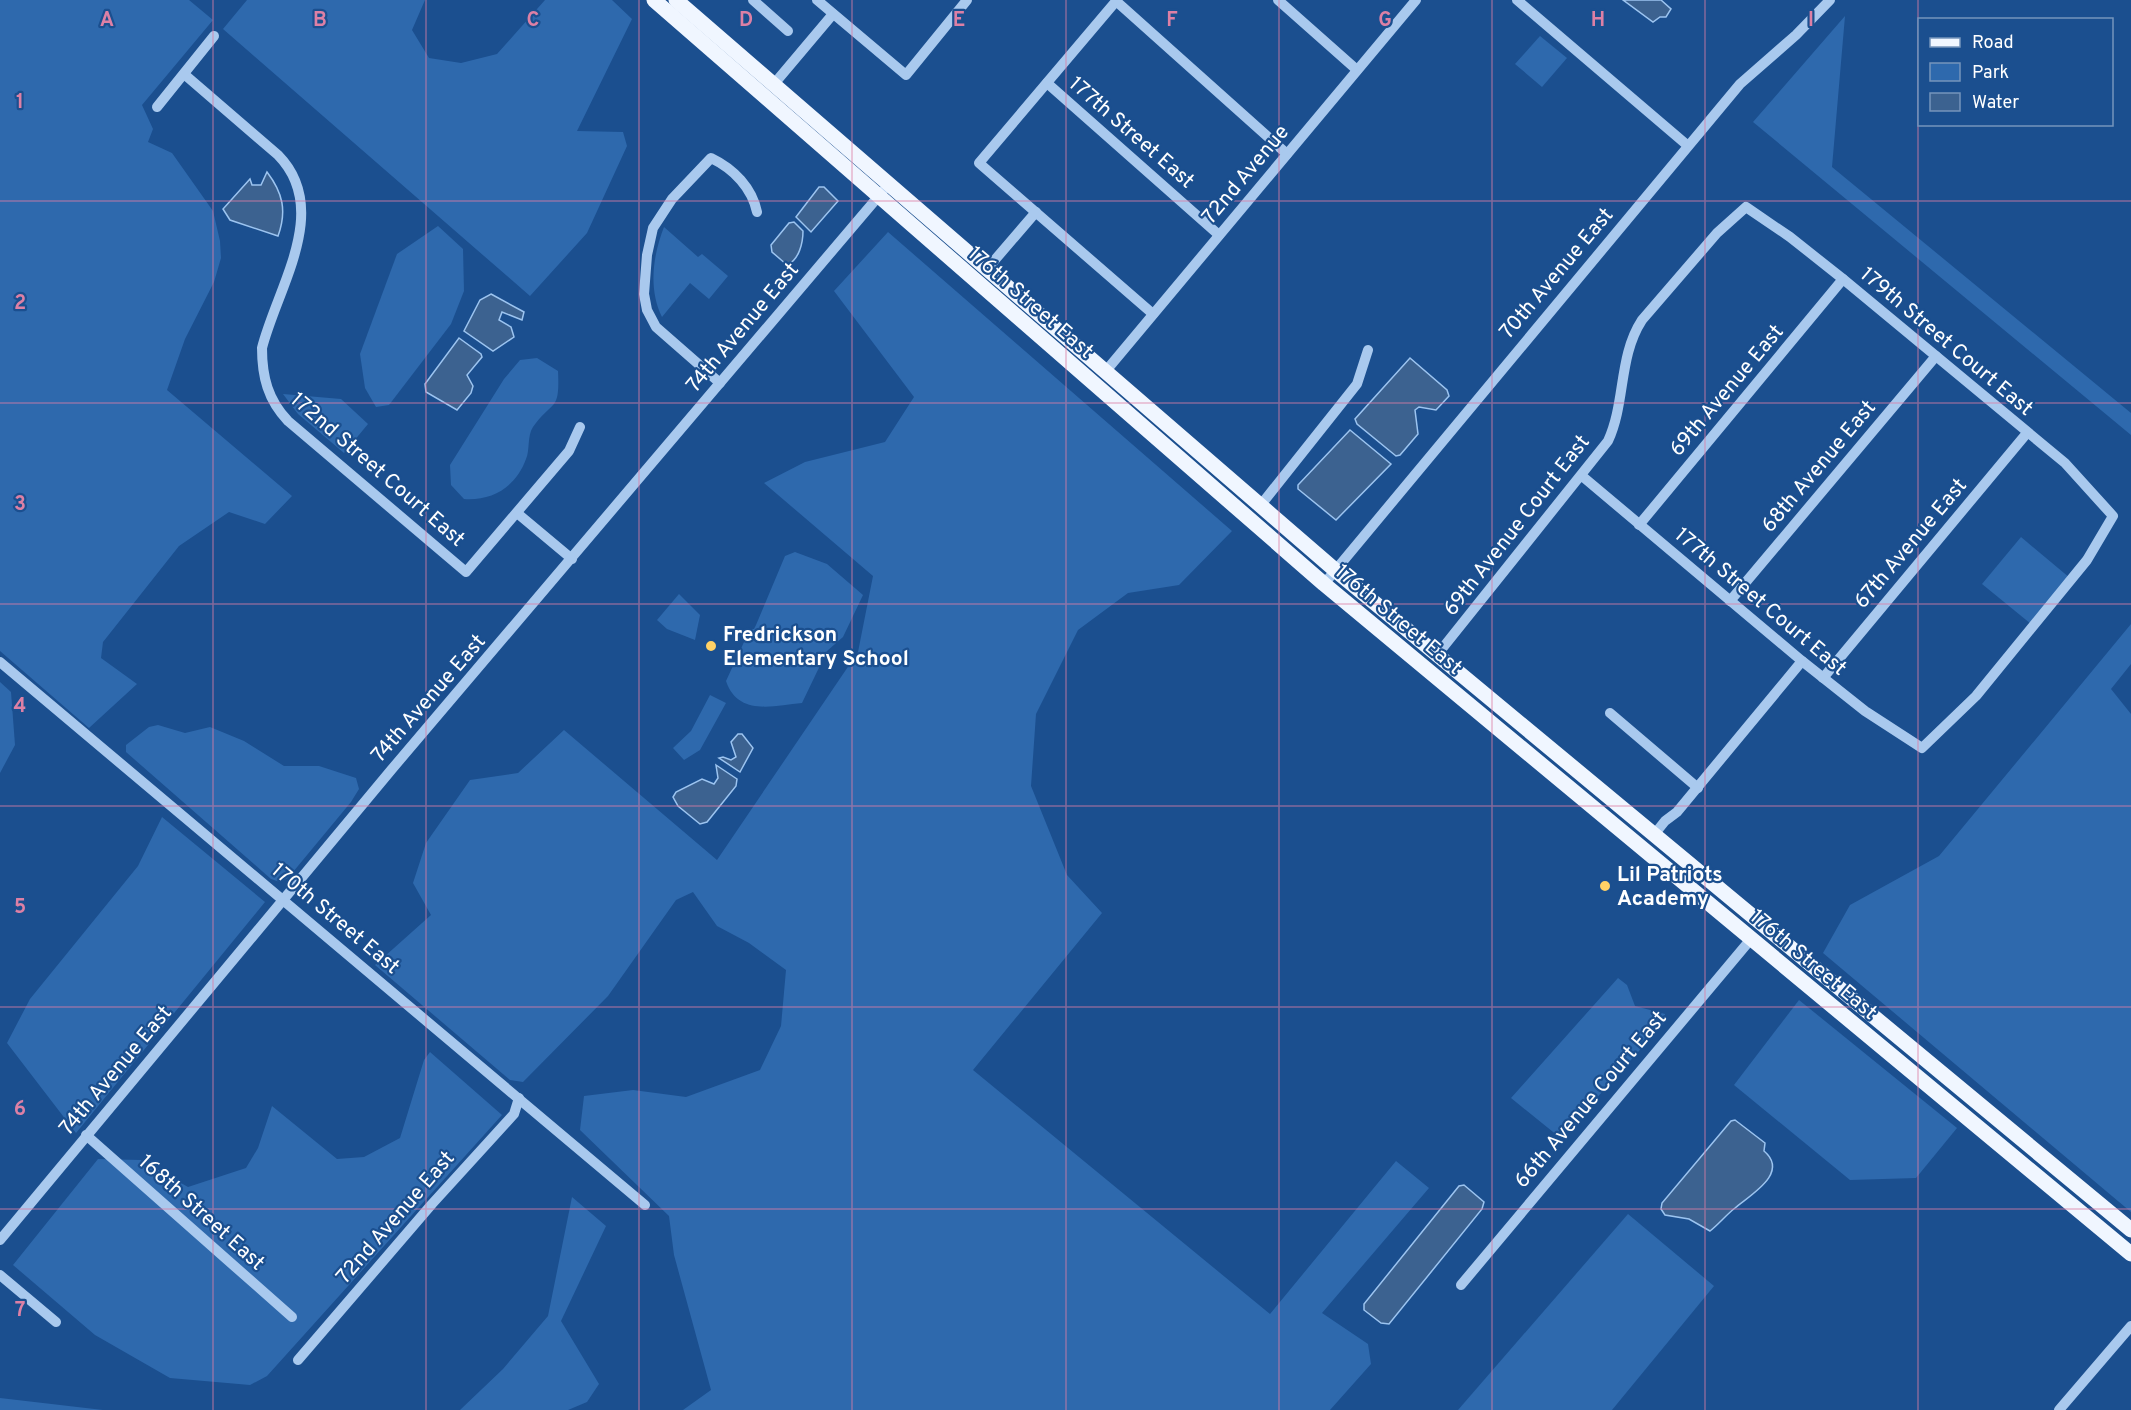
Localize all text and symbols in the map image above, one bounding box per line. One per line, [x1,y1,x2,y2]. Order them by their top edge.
text: A [100,8,114,34]
text: B [313,8,327,34]
text: C [527,8,539,34]
text: D [739,8,753,34]
text: E [953,8,965,34]
text: F [1166,8,1178,34]
text: G [1378,8,1392,34]
text: H [1591,8,1605,34]
text: I [1808,8,1814,34]
legend [1918,18,2113,126]
text: Road [1972,32,2014,55]
text: Park [1972,62,2009,85]
street label: 177th Street East [1063,71,1199,195]
text: 1 [16,90,24,116]
text: Water [1972,92,2019,115]
street label: 72nd Avenue [1197,120,1296,230]
street label: 70th Avenue East [1494,203,1620,345]
street label: 176th Street East [961,241,1099,365]
street label: 74th Avenue East [681,257,805,399]
street label: 179th Street Court East [1854,262,2038,423]
text: 2 [14,291,26,317]
street label: 69th Avenue East [1664,319,1790,462]
street label: 172nd Street Court East [284,387,470,553]
street label: 68th Avenue East [1756,395,1882,539]
street label: 69th Avenue Court East [1438,430,1596,622]
street label: 67th Avenue East [1849,473,1974,615]
text: 3 [14,492,26,518]
street label: 177th Street Court East [1668,522,1852,682]
street label: 176th Street East [1329,559,1467,681]
place label: Fredrickson Elementary School [723,622,909,673]
street label: 74th Avenue East [366,629,492,769]
marker: Fredrickson Elementary School [704,639,718,653]
text: 4 [14,694,26,720]
street label: 170th Street East [265,857,405,981]
place label: Lil Patriots Academy [1617,862,1723,913]
marker: Lil Patriots Academy [1598,879,1612,893]
text: 5 [14,895,26,921]
street label: 176th Street East [1744,904,1882,1026]
street label: 74th Avenue East [54,1000,178,1142]
street label: 66th Avenue Court East [1509,1006,1673,1194]
text: 6 [14,1097,26,1123]
street label: 72nd Avenue East [331,1146,461,1290]
street label: 168th Street East [132,1149,270,1277]
text: 7 [15,1298,25,1324]

